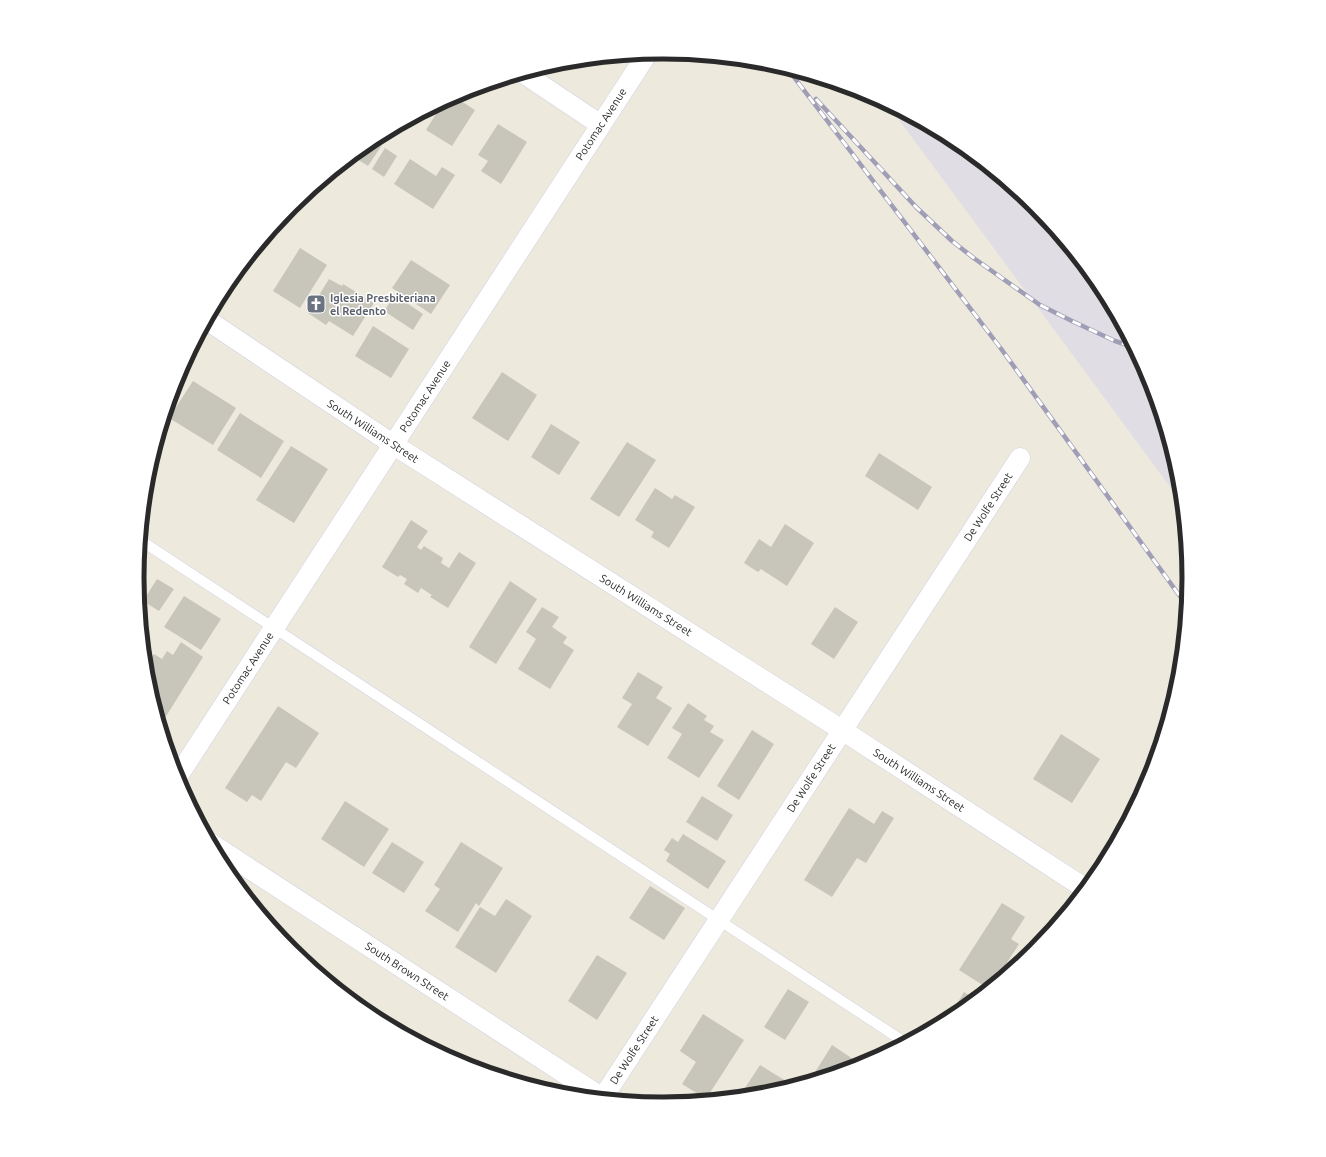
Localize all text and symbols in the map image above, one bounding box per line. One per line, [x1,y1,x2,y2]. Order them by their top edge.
street label: Potomac Avenue [573,86,629,162]
place label: Iglesia Presbiteriana el Redento [330,292,436,317]
church icon: Iglesia Presbiteriana el Redento [305,293,327,315]
street label: Potomac Avenue [397,358,453,434]
street label: South Williams Street [325,397,421,465]
street label: De Wolfe Street [961,470,1015,543]
street label: South Williams Street [598,572,695,639]
street label: Potomac Avenue [220,630,276,706]
street label: De Wolfe Street [784,741,838,814]
street label: South Williams Street [871,746,967,814]
street label: South Brown Street [363,939,452,1003]
street label: De Wolfe Street [607,1013,661,1086]

